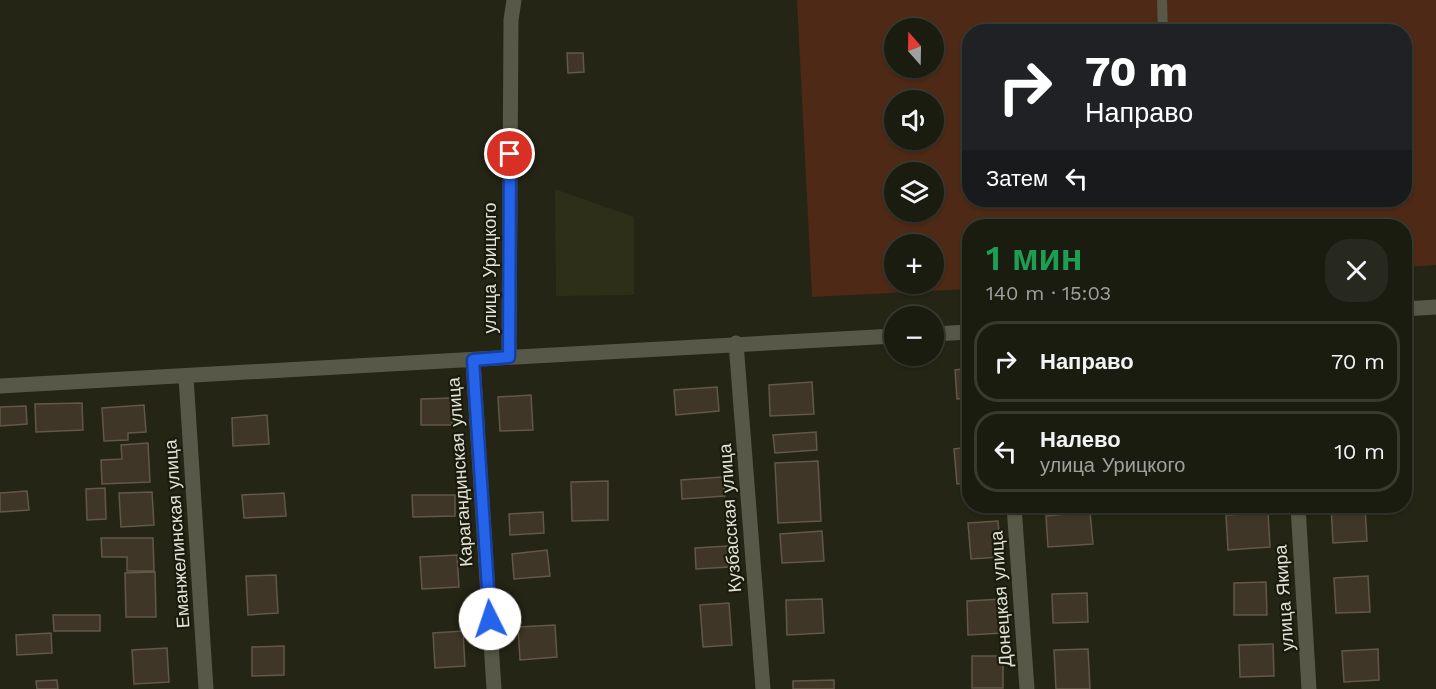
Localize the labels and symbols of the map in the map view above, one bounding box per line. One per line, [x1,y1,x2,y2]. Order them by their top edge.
north arrow [884,18,944,78]
pin [484,128,535,179]
street label: улица Урицкого [479,203,500,333]
street label: Карагандинская улица [442,376,477,567]
street label: Еманжелинская улица [159,438,194,629]
street label: Кузбасская улица [714,442,745,593]
street label: Донецкая улица [985,529,1016,668]
street label: улица Якира [1269,543,1298,652]
position arrow [458,587,522,651]

